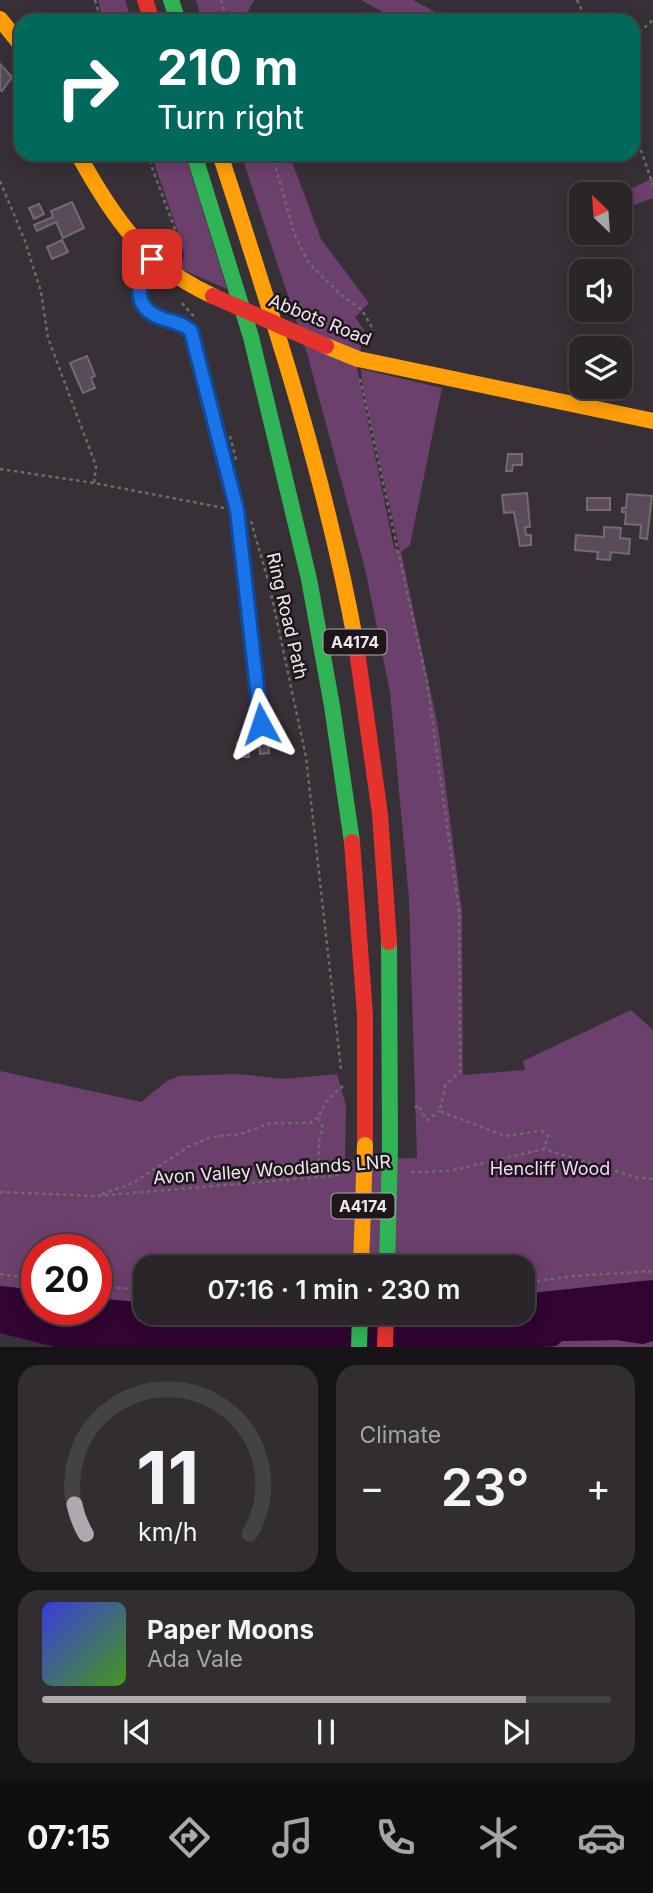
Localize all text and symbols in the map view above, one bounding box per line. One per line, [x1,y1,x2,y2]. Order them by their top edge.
text: 210 m [157,38,298,97]
icon: right [42,42,133,133]
text: Turn right [157,98,304,137]
north arrow [569,182,632,245]
map controls [569,182,632,399]
pin [122,229,182,289]
icon: arrive [133,240,171,278]
button: sound [569,259,632,322]
street label: Abbots Road [266,289,375,350]
button: layers [569,336,632,399]
street label: Ring Road Path [263,551,312,681]
road number: A4174 [324,629,386,654]
position arrow [224,687,298,761]
street label: Avon Valley Woodlands LNR [152,1151,392,1188]
park label: Hencliff Wood [490,1158,610,1179]
road number: A4174 [332,1194,394,1218]
speed limit sign: 20 [21,1234,112,1325]
text: 07:16 · 1 min · 230 m [208,1274,460,1305]
text: Climate [360,1421,441,1449]
text: 11 [136,1434,199,1523]
text: 23° [441,1456,530,1519]
text: − [360,1464,385,1510]
text: + [586,1464,611,1510]
text: km/h [138,1517,197,1547]
text: Paper Moons [147,1614,314,1645]
text: Ada Vale [147,1645,243,1673]
icon: previous [118,1713,156,1751]
icon: pause [307,1713,345,1751]
icon: next [497,1713,535,1751]
icon: directions [165,1813,214,1862]
icon: music [268,1813,317,1862]
icon: phone [371,1813,420,1862]
icon: climate [474,1813,523,1862]
icon: car [577,1813,626,1862]
text: 07:15 [27,1818,110,1857]

